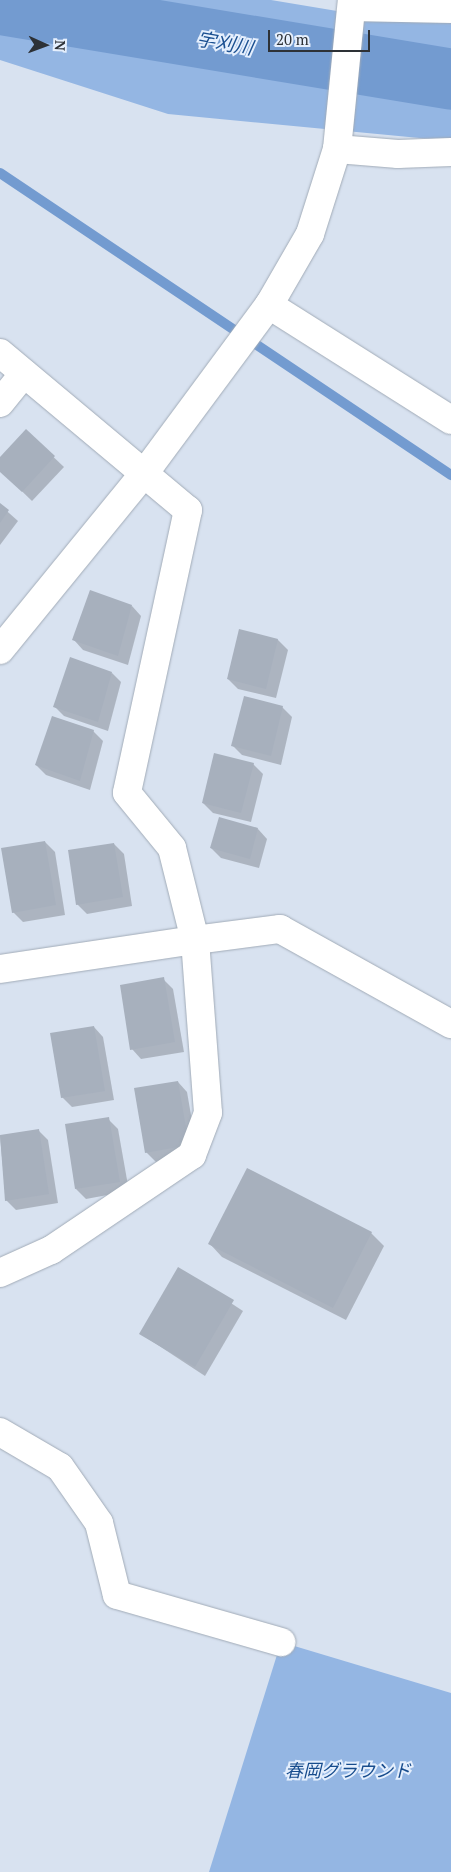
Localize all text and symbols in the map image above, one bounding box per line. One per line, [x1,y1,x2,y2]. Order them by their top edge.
north arrow [20,20,70,70]
scale bar [271,20,374,52]
water label: 宇刈川 [195,27,255,59]
text: 20 m [276,29,309,49]
text: N [51,40,70,51]
park label: 春岡グラウンド [285,1759,411,1781]

